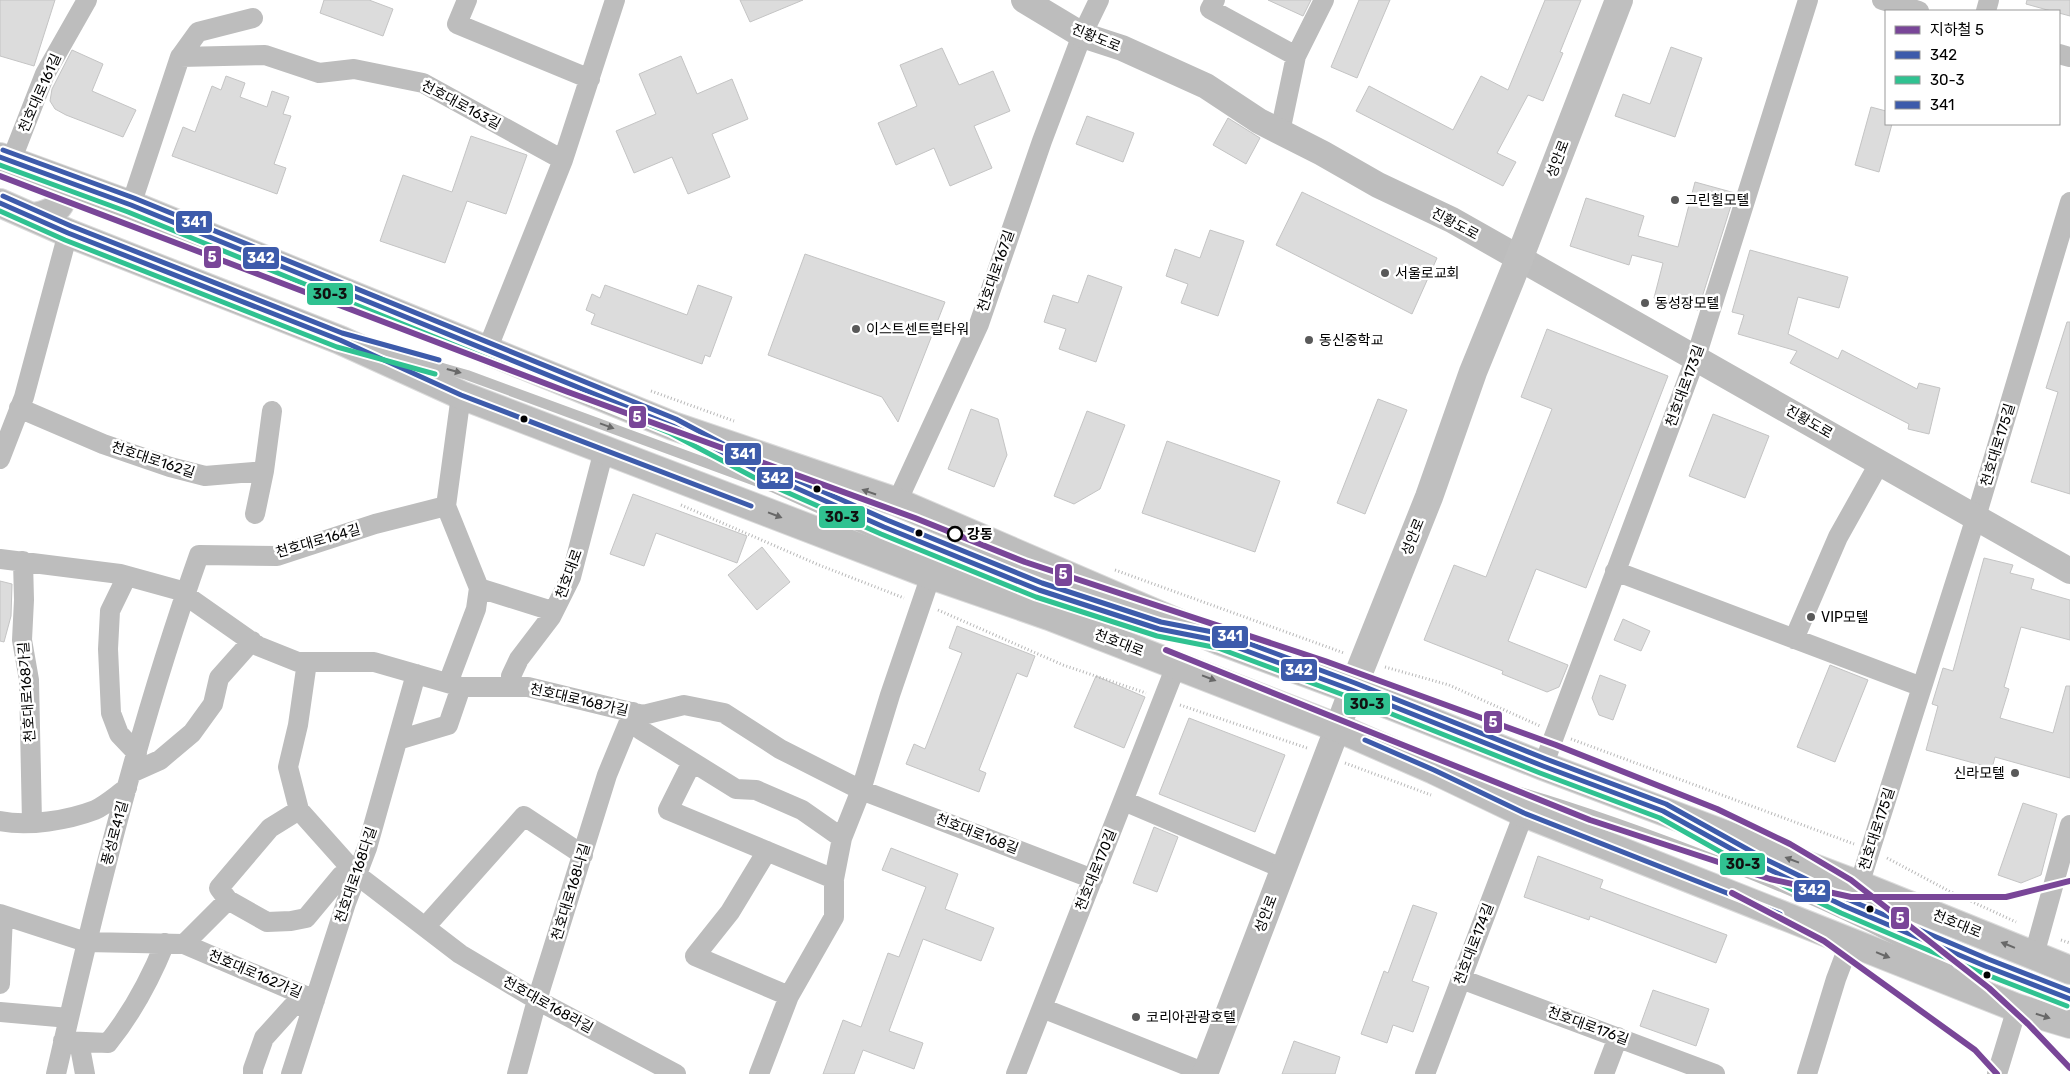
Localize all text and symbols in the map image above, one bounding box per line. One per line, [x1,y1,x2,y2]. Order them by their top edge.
legend [1885,10,2060,125]
street label: 진황도로 [1069,20,1123,56]
text: 지하철 5 [1930,21,1984,39]
text: 342 [1930,46,1957,64]
street label: 천호대로161길 [15,51,65,135]
text: 30-3 [1930,71,1965,89]
street label: 천호대로163길 [418,77,504,133]
text: 341 [1930,96,1954,114]
street label: 성안로 [1543,138,1573,180]
place label: 그린힐모텔 [1685,192,1749,209]
marker: 그린힐모텔 [1669,194,1681,206]
street label: 진황도로 [1428,204,1482,244]
line badge: 341 [175,210,213,234]
text: 341 [181,214,207,231]
street label: 천호대로167길 [974,228,1018,314]
line badge: 5 [203,245,222,269]
line badge: 342 [242,246,280,270]
text: 5 [207,249,217,266]
text: 342 [247,250,275,267]
place label: 서울로교회 [1395,265,1459,282]
marker: 서울로교회 [1379,267,1391,279]
line badge: 30-3 [306,282,354,306]
text: 30-3 [313,286,347,303]
place label: 동성장모텔 [1655,295,1719,312]
marker: 동성장모텔 [1639,297,1651,309]
place label: 이스트센트럴타워 [866,321,969,338]
marker: 이스트센트럴타워 [850,323,862,335]
place label: 동신중학교 [1319,332,1384,349]
marker: 동신중학교 [1303,334,1315,346]
street label: 천호대로173길 [1662,343,1708,429]
one-way arrow [447,368,462,376]
street label: 천호대로175길 [1977,401,2019,489]
street label: 진황도로 [1782,402,1836,442]
line badge: 5 [628,405,647,429]
text: 5 [632,409,642,426]
unlabelled marker [519,414,529,424]
one-way arrow [600,422,615,430]
street label: 천호대로162길 [109,438,197,482]
line badge: 341 [724,442,762,466]
text: 341 [730,446,756,463]
line badge: 342 [756,466,794,490]
text: 342 [761,470,789,487]
unlabelled marker [812,484,822,494]
one-way arrow [862,488,877,496]
line badge: 30-3 [818,505,866,529]
text: 30-3 [825,509,859,526]
one-way arrow [767,512,782,519]
street label: 성안로 [1398,516,1428,558]
street label: 천호대로164길 [274,521,362,561]
marker: 강동 [947,526,963,542]
place label: 강동 [967,526,993,543]
unlabelled marker [914,528,924,538]
street label: 천호대로 [552,547,586,601]
line badge: 5 [1054,563,1073,587]
text: 5 [1058,566,1068,583]
place label: VIP모텔 [1821,609,1869,626]
marker: VIP모텔 [1805,611,1817,623]
line badge: 341 [1211,625,1249,649]
street label: 천호대로 [1092,626,1146,660]
text: 341 [1217,628,1243,645]
street label: 천호대로168가길 [15,641,39,743]
line badge: 342 [1280,658,1318,682]
text: 342 [1285,662,1313,679]
one-way arrow [1202,674,1217,682]
street label: 천호대로168가길 [528,680,630,720]
line badge: 30-3 [1343,692,1391,716]
text: 30-3 [1350,696,1384,713]
line badge: 5 [1483,710,1503,734]
text: 5 [1488,714,1498,731]
place label: 신라모텔 [1953,765,2005,782]
marker: 신라모텔 [2009,767,2021,779]
street label: 천호대로175길 [1856,786,1898,872]
street label: 풍성로41길 [98,799,132,867]
street label: 천호대로168길 [933,810,1021,858]
street label: 천호대로168다길 [332,825,380,925]
street label: 천호대로170길 [1072,827,1120,913]
street label: 천호대로168나길 [548,841,594,943]
line badge: 30-3 [1719,852,1766,876]
one-way arrow [1785,855,1799,863]
text: 30-3 [1726,856,1760,873]
line badge: 342 [1793,879,1831,903]
text: 342 [1798,882,1826,899]
street label: 성안로 [1251,893,1281,935]
street label: 천호대로174길 [1451,901,1497,987]
unlabelled marker [1865,904,1875,914]
line badge: 5 [1890,906,1910,930]
street label: 천호대로 [1930,906,1984,942]
text: 5 [1895,910,1905,927]
one-way arrow [2001,941,2016,948]
street label: 천호대로162가길 [206,947,304,1001]
one-way arrow [1876,952,1891,959]
unlabelled marker [1982,970,1992,980]
street label: 천호대로168라길 [500,973,596,1037]
street label: 천호대로176길 [1545,1003,1631,1049]
place label: 코리아관광호텔 [1146,1009,1236,1026]
marker: 코리아관광호텔 [1130,1011,1142,1023]
one-way arrow [2036,1013,2051,1020]

